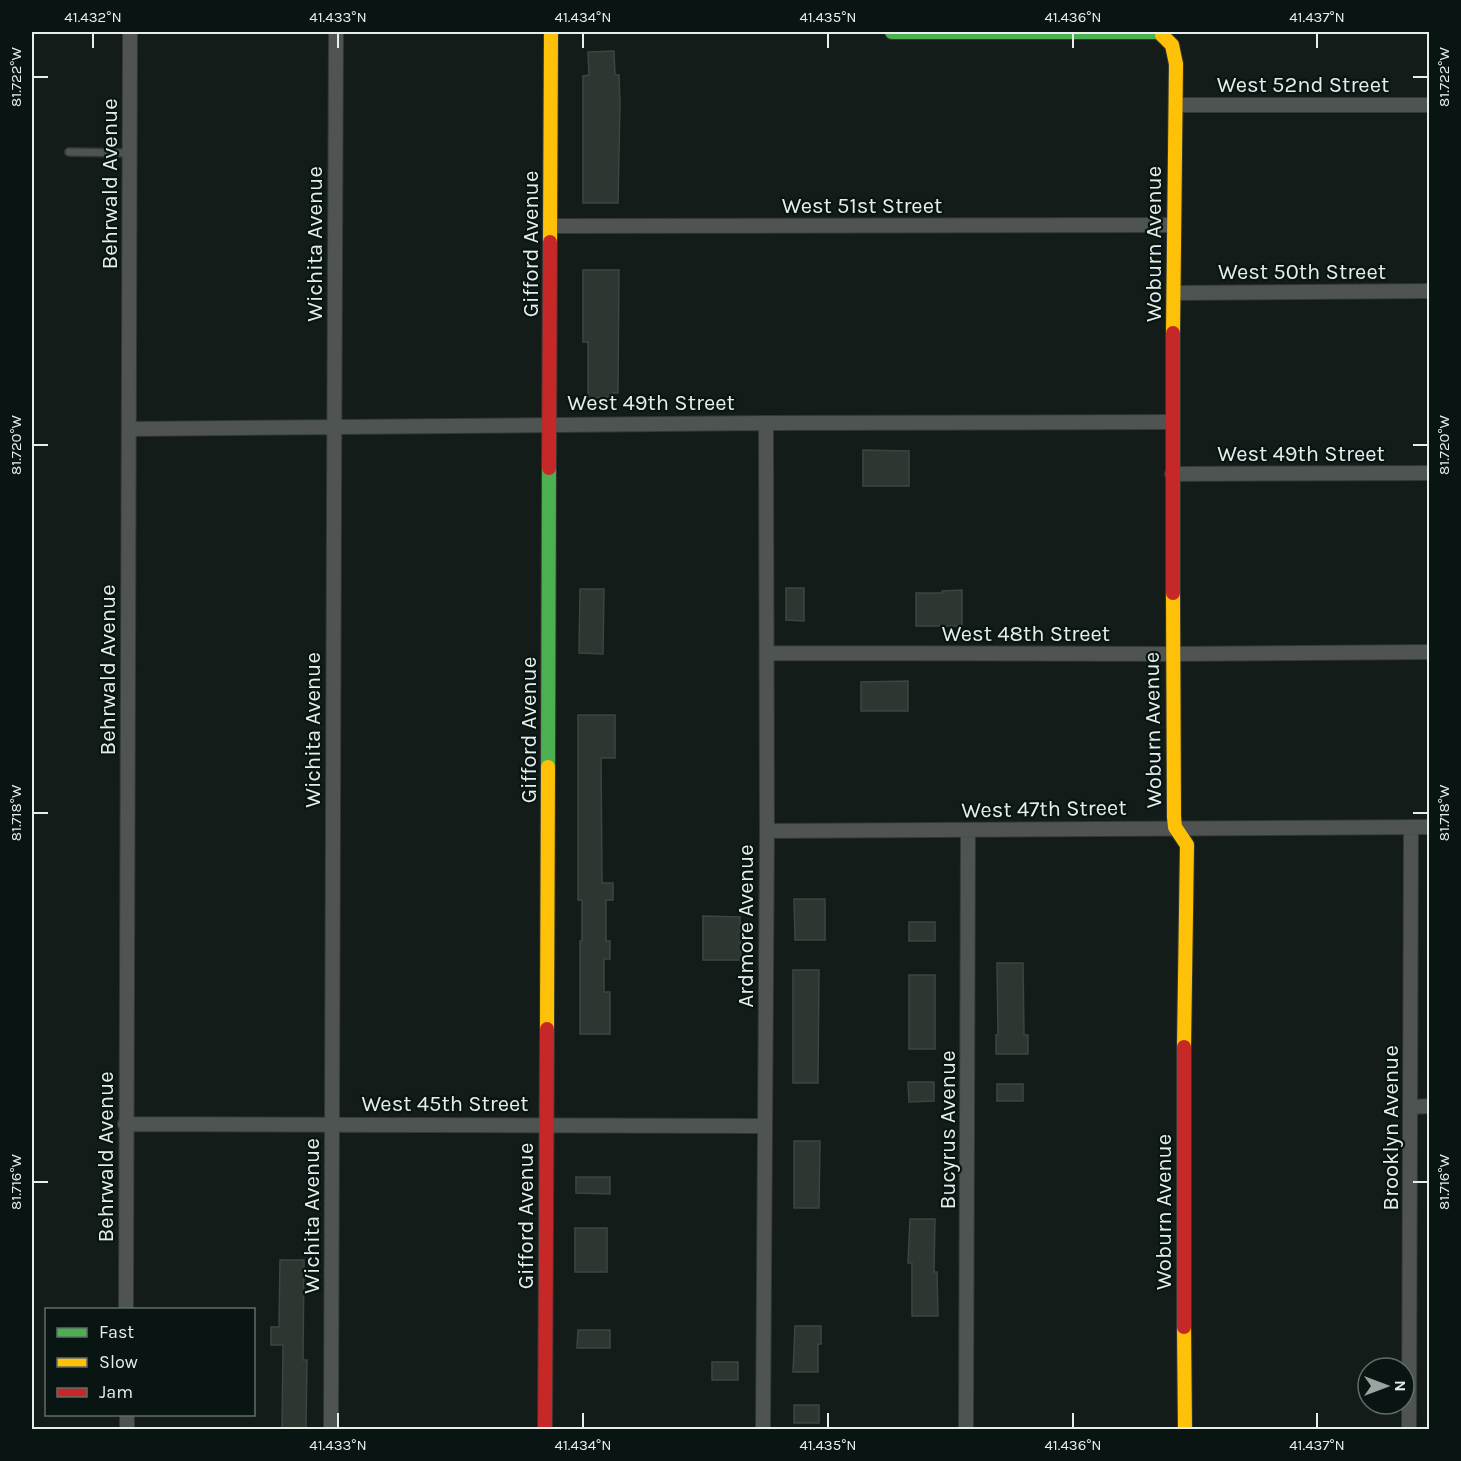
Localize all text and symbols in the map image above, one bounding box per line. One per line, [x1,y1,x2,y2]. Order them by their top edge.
text: 41.432°N [64,8,122,26]
text: 41.433°N [309,8,367,26]
text: 41.434°N [555,8,612,26]
text: 41.435°N [799,8,857,26]
text: 41.436°N [1044,8,1102,26]
text: 41.437°N [1289,8,1345,26]
text: 81.722°W [7,47,25,107]
text: 81.722°W [1435,47,1453,107]
street label: West 52nd Street [1217,72,1389,98]
street label: Behrwald Avenue [97,98,123,270]
street label: Wichita Avenue [302,166,328,322]
street label: Woburn Avenue [1141,166,1167,322]
street label: Gifford Avenue [518,171,544,317]
street label: West 51st Street [782,193,942,219]
street label: West 50th Street [1218,259,1386,285]
street label: West 49th Street [567,390,735,416]
text: 81.720°W [7,414,25,475]
text: 81.720°W [1435,414,1453,475]
street label: West 49th Street [1217,441,1385,467]
street label: Behrwald Avenue [95,584,121,756]
street label: West 48th Street [942,621,1110,647]
street label: Wichita Avenue [300,652,326,808]
street label: Woburn Avenue [1139,652,1167,808]
street label: Gifford Avenue [516,657,542,803]
text: 81.718°W [7,784,25,841]
text: 81.718°W [1435,784,1453,841]
street label: West 47th Street [961,795,1127,823]
street label: Ardmore Avenue [733,844,759,1008]
street label: Brooklyn Avenue [1378,1045,1404,1211]
street label: Bucyrus Avenue [935,1050,961,1210]
street label: Behrwald Avenue [93,1071,119,1243]
street label: West 45th Street [361,1091,529,1117]
street label: Woburn Avenue [1151,1134,1177,1290]
street label: Wichita Avenue [299,1138,325,1294]
street label: Gifford Avenue [513,1143,539,1289]
text: 81.716°W [7,1153,25,1210]
text: 81.716°W [1435,1153,1453,1210]
legend [45,1308,255,1416]
text: Fast [99,1321,134,1343]
text: Slow [99,1351,138,1373]
north arrow [1356,1356,1416,1416]
text: N [1391,1380,1410,1392]
text: Jam [99,1381,133,1403]
text: 41.433°N [309,1436,367,1454]
text: 41.434°N [555,1436,612,1454]
text: 41.435°N [799,1436,857,1454]
text: 41.436°N [1044,1436,1102,1454]
text: 41.437°N [1289,1436,1345,1454]

